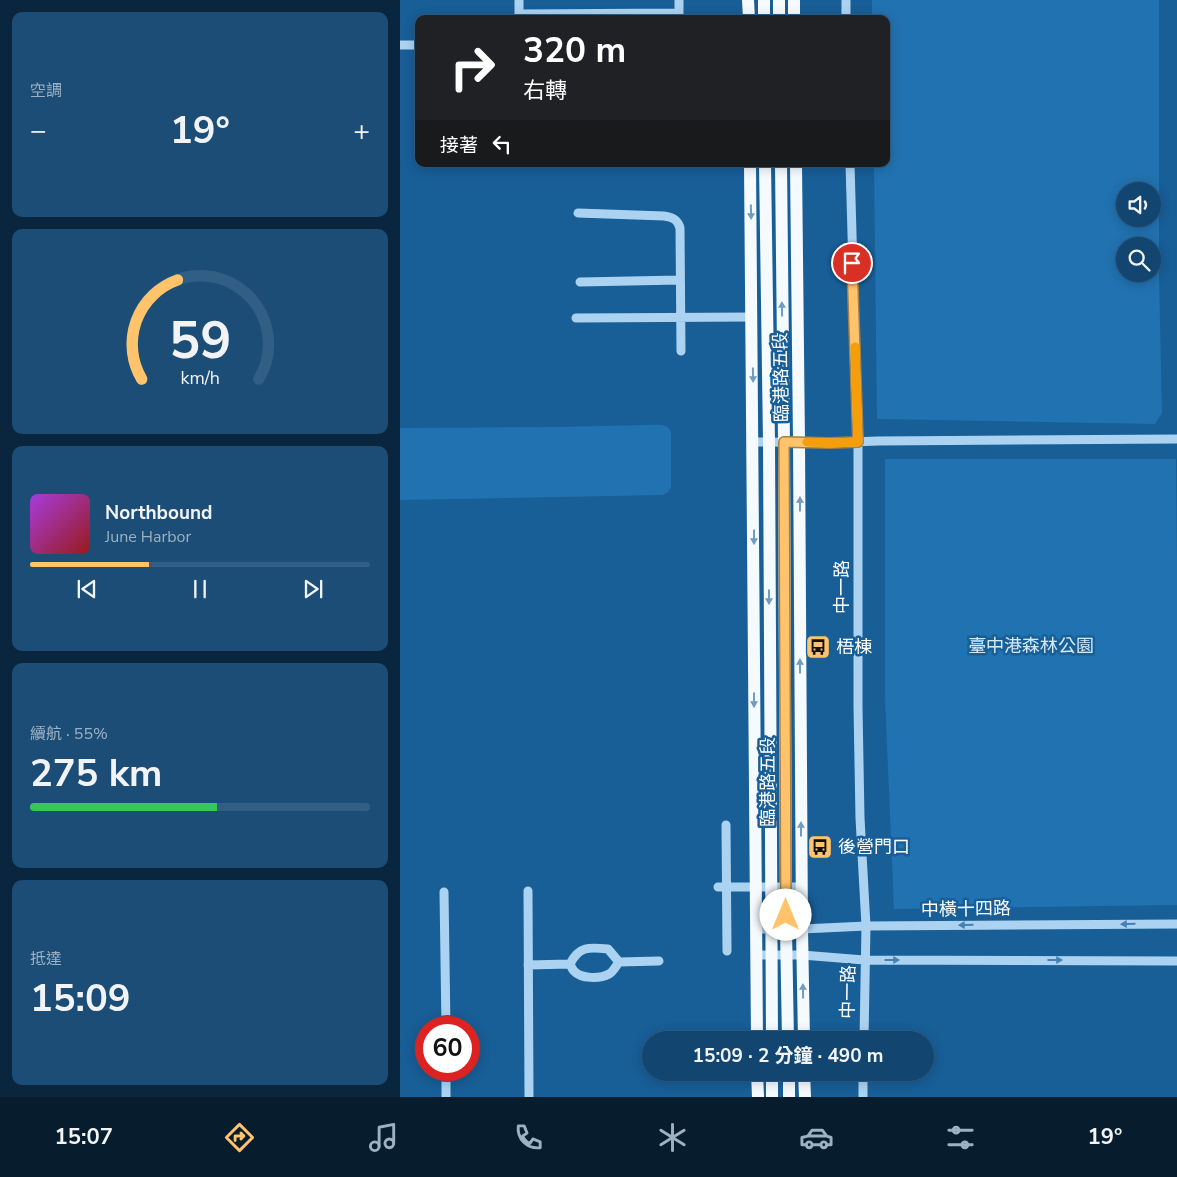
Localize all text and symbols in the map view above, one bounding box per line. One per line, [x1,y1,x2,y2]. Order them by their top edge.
text: 320 m [523,27,626,74]
icon: right [440,35,505,100]
text: 右轉 [523,76,567,106]
text: 空調 [30,80,62,102]
text: 19° [170,105,230,156]
text: − [30,112,47,150]
text: + [353,112,370,150]
icon: left [488,130,516,158]
text: 接著 [440,133,478,159]
map controls [1116,182,1161,282]
button: sound [1116,182,1161,227]
one-way arrow [747,205,755,221]
button: search [1116,237,1161,282]
pin [831,242,873,284]
icon: arrive [838,249,866,277]
one-way arrow [778,301,786,317]
text: 59 [169,305,231,376]
street label: 臨港路五段 [768,332,794,422]
text: km/h [180,366,220,390]
one-way arrow [749,367,757,383]
one-way arrow [796,496,804,512]
text: Northbound [105,500,212,526]
text: June Harbor [105,526,191,548]
one-way arrow [750,530,758,546]
street label: 中一路 [830,560,854,614]
icon: previous [73,575,101,603]
icon: pause [186,575,214,603]
icon: next [299,575,327,603]
one-way arrow [765,590,773,606]
bus stop icon: 梧棟 [805,634,831,660]
park label: 臺中港森林公園 [968,634,1094,658]
place label: 梧棟 [836,635,872,659]
one-way arrow [796,658,804,674]
one-way arrow [750,692,758,708]
text: 續航 · 55% [30,723,108,745]
street label: 臨港路五段 [756,737,780,827]
text: 275 km [30,748,162,799]
one-way arrow [797,821,805,837]
bus stop icon: 後營門口 [807,834,833,860]
place label: 後營門口 [838,835,910,859]
position arrow [759,888,811,940]
street label: 中橫十四路 [921,896,1011,922]
one-way arrow [1120,920,1136,928]
one-way arrow [958,922,974,930]
text: 抵達 [30,948,62,970]
one-way arrow [884,956,900,964]
one-way arrow [1047,956,1063,964]
street label: 中一路 [836,965,860,1019]
text: 15:09 [30,973,131,1024]
one-way arrow [799,983,807,999]
speed limit sign: 60 [415,1016,480,1081]
text: 15:09 · 2 分鐘 · 490 m [693,1043,883,1069]
icon: directions [222,1120,257,1155]
icon: music [366,1120,401,1155]
icon: phone [511,1120,546,1155]
icon: climate [655,1120,690,1155]
icon: car [799,1120,834,1155]
icon: filters [943,1120,978,1155]
text: 15:07 [55,1122,113,1152]
text: 19° [1088,1122,1122,1152]

